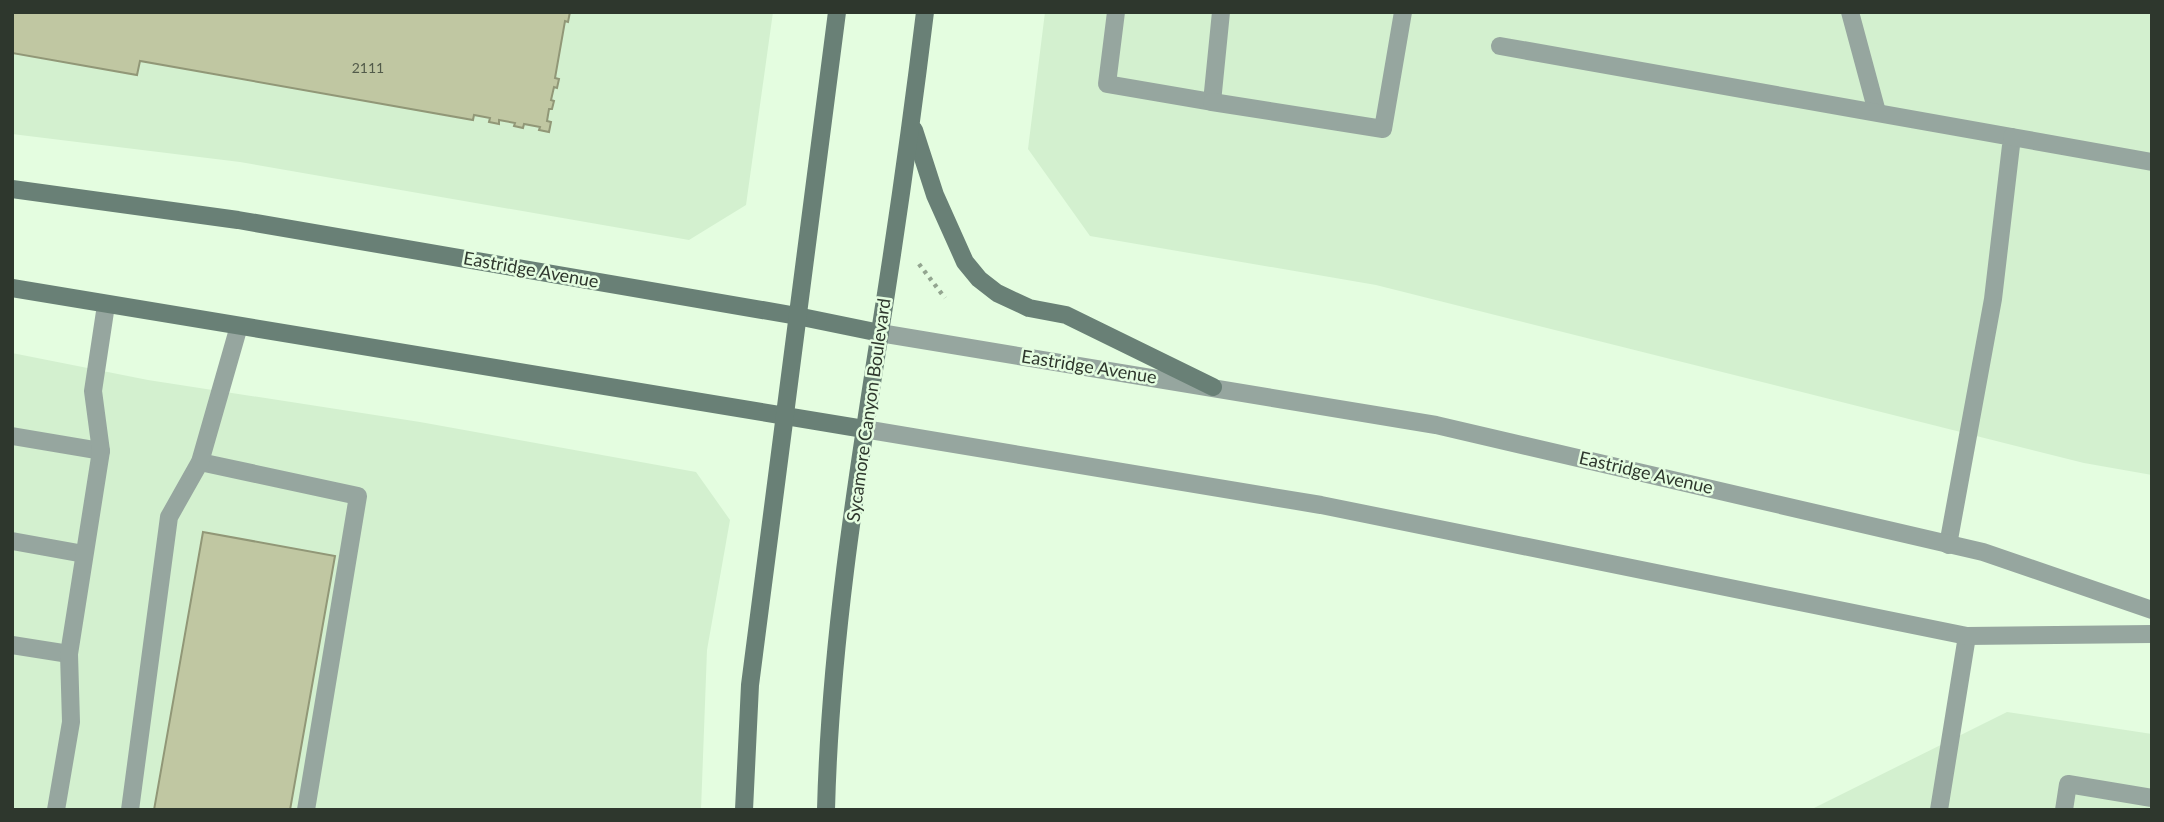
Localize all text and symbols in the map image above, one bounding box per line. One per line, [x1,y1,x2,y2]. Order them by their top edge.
house number: 2111 [352,59,384,76]
street label: Eastridge Avenue [462,246,600,292]
street label: Sycamore Canyon Boulevard [841,297,895,523]
street label: Eastridge Avenue [1020,344,1158,388]
street label: Eastridge Avenue [1577,446,1715,498]

